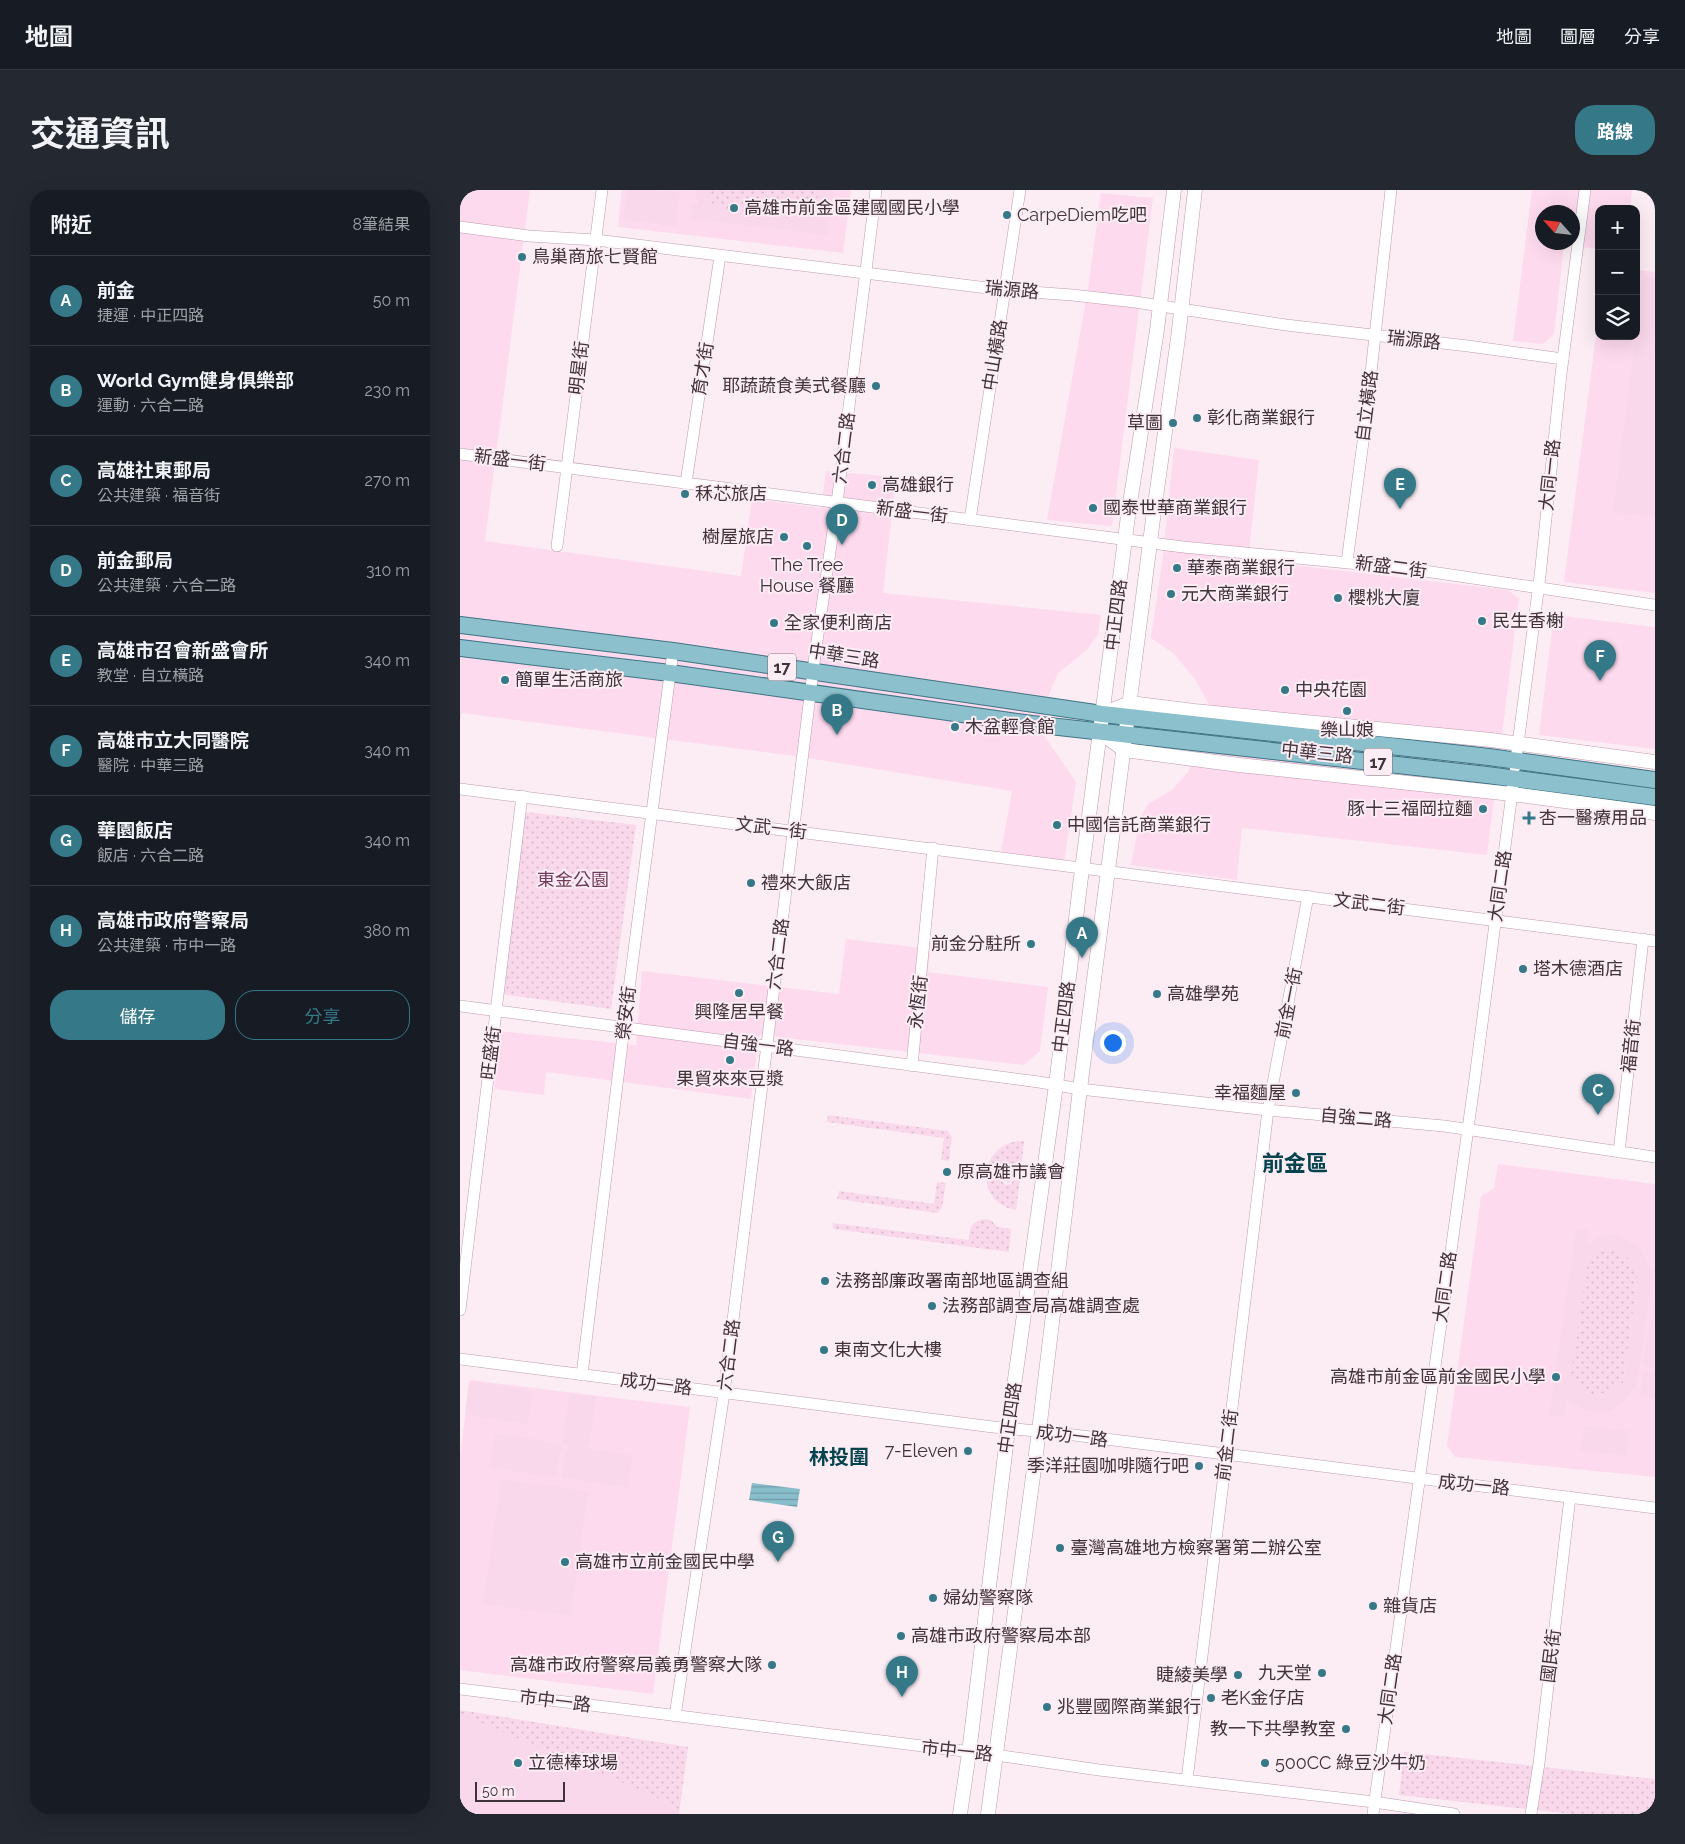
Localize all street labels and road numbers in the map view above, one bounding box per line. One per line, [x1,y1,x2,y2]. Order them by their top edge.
street label: 瑞源路 [984,277,1040,302]
street label: 中山橫路 [979,318,1011,392]
street label: 瑞源路 [1386,326,1442,353]
street label: 明星街 [565,340,592,396]
street label: 育才街 [688,341,717,397]
street label: 自立橫路 [1352,369,1381,443]
street label: 六合二路 [829,411,858,485]
street label: 大同一路 [1535,438,1564,512]
street label: 新盛一街 [473,445,547,474]
street label: 新盛一街 [875,497,949,526]
street label: 新盛二街 [1354,552,1428,581]
street label: 中正四路 [1101,578,1130,652]
street label: 中華三路 [807,640,881,672]
road number: 17 [768,654,796,681]
street label: 中華三路 [1280,738,1354,767]
road number: 17 [1364,748,1392,776]
street label: 文武一街 [734,813,808,842]
street label: 大同二路 [1484,849,1515,923]
street label: 文武二街 [1332,889,1406,918]
street label: 六合二路 [763,917,792,991]
street label: 前金一街 [1271,966,1306,1040]
street label: 永恆街 [904,974,931,1030]
street label: 中正四路 [1049,980,1078,1054]
street label: 榮安街 [612,985,639,1041]
street label: 福音街 [1617,1018,1644,1074]
street label: 旺盛街 [477,1025,504,1081]
street label: 自強一路 [721,1030,795,1059]
street label: 自強二路 [1319,1104,1393,1131]
street label: 大同二路 [1429,1250,1460,1324]
street label: 六合二路 [714,1318,743,1392]
street label: 成功一路 [619,1369,693,1398]
street label: 中正四路 [994,1381,1025,1455]
street label: 前金二街 [1212,1408,1241,1482]
street label: 成功一路 [1035,1421,1109,1450]
street label: 成功一路 [1437,1470,1511,1499]
street label: 國民街 [1537,1628,1564,1684]
street label: 大同二路 [1374,1652,1405,1726]
street label: 市中一路 [518,1686,592,1715]
street label: 市中一路 [920,1736,994,1765]

